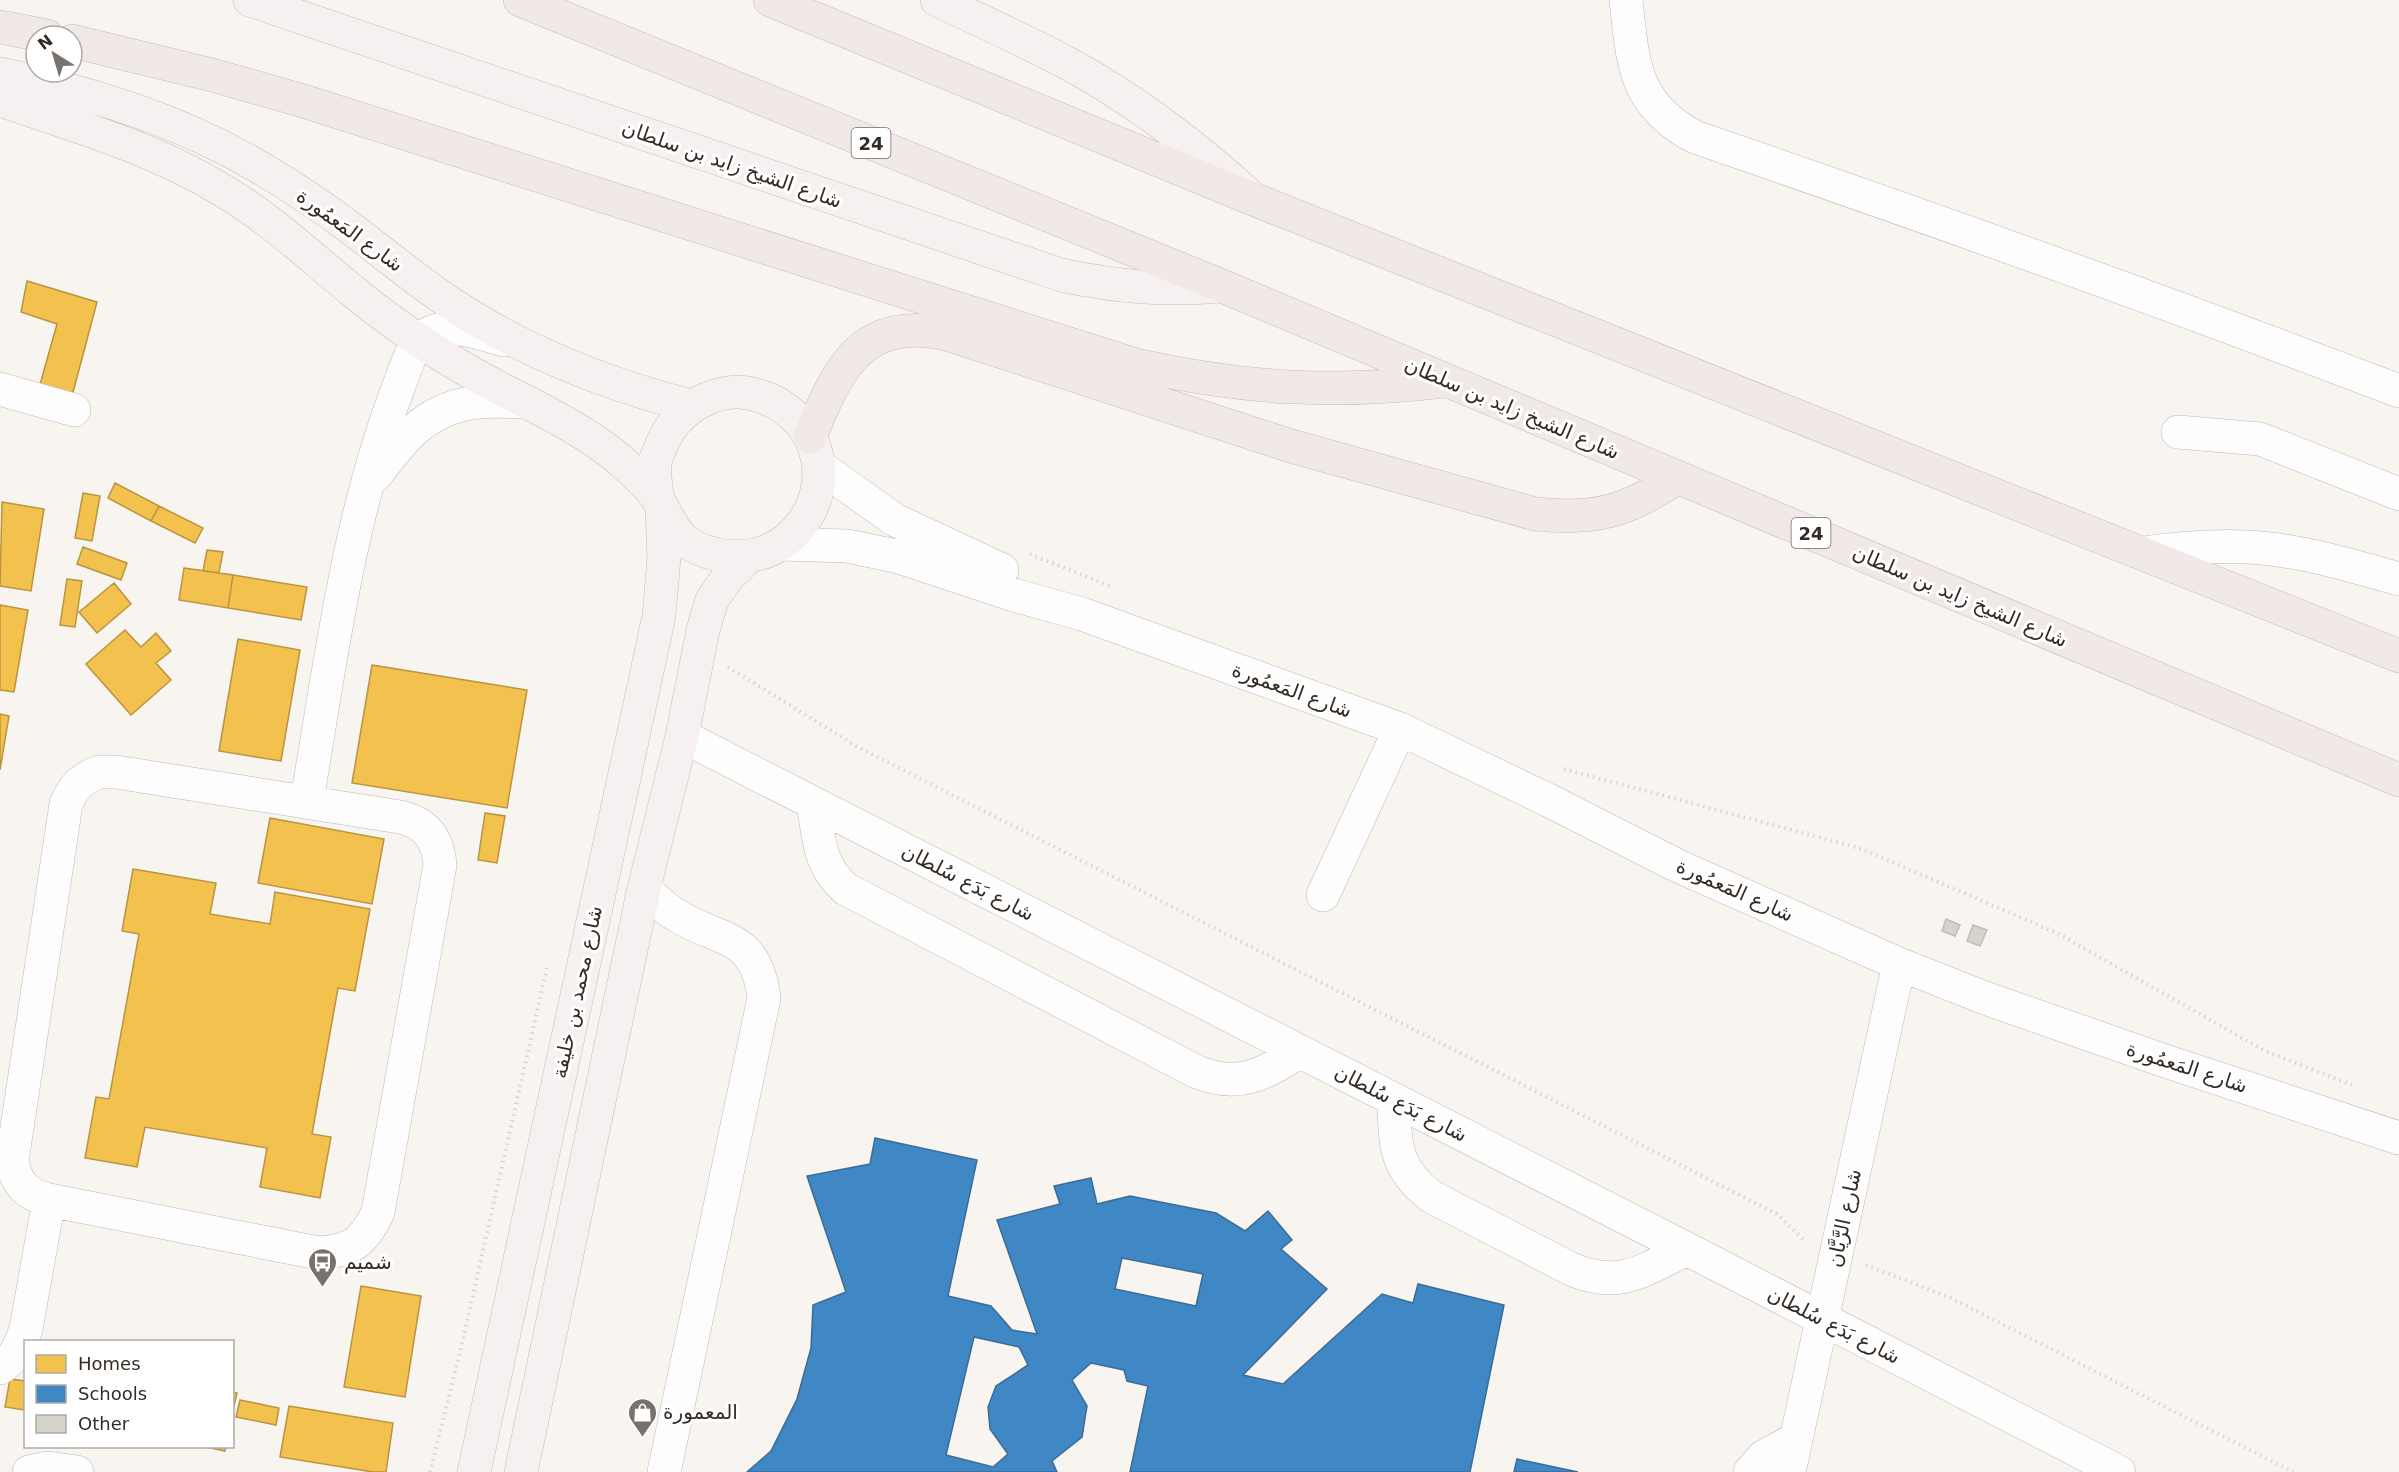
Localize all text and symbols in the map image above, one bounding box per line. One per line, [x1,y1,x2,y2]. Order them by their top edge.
north arrow [24,24,84,84]
text: N [34,31,56,54]
street label: شارع الشيخ زايد بن سلطان [619,115,845,213]
road number: 24 [852,128,890,158]
street label: شارع المَعمُورة [292,183,408,277]
street label: شارع الشيخ زايد بن سلطان [1401,352,1623,464]
road number: 24 [1792,518,1830,548]
street label: شارع الشيخ زايد بن سلطان [1849,540,2071,652]
street label: شارع المَعمُورة [1229,657,1355,723]
street label: شارع بَدَع سُلطان [898,838,1038,926]
street label: شارع المَعمُورة [1673,853,1797,927]
street label: شارع محمد بن خليفة [547,903,607,1081]
street label: شارع المَعمُورة [2124,1036,2250,1098]
street label: شارع بَدَع سُلطان [1331,1059,1471,1147]
street label: شارع الرَّيَّان [1822,1167,1866,1269]
bus stop icon: شميم [307,1246,339,1288]
place label: شميم [344,1250,392,1274]
street label: شارع بَدَع سُلطان [1764,1281,1904,1369]
legend [24,1340,234,1448]
text: Homes [78,1353,141,1374]
text: Schools [78,1383,147,1404]
shop icon: المعمورة [626,1396,658,1438]
place label: المعمورة [663,1400,738,1424]
text: Other [78,1413,130,1434]

